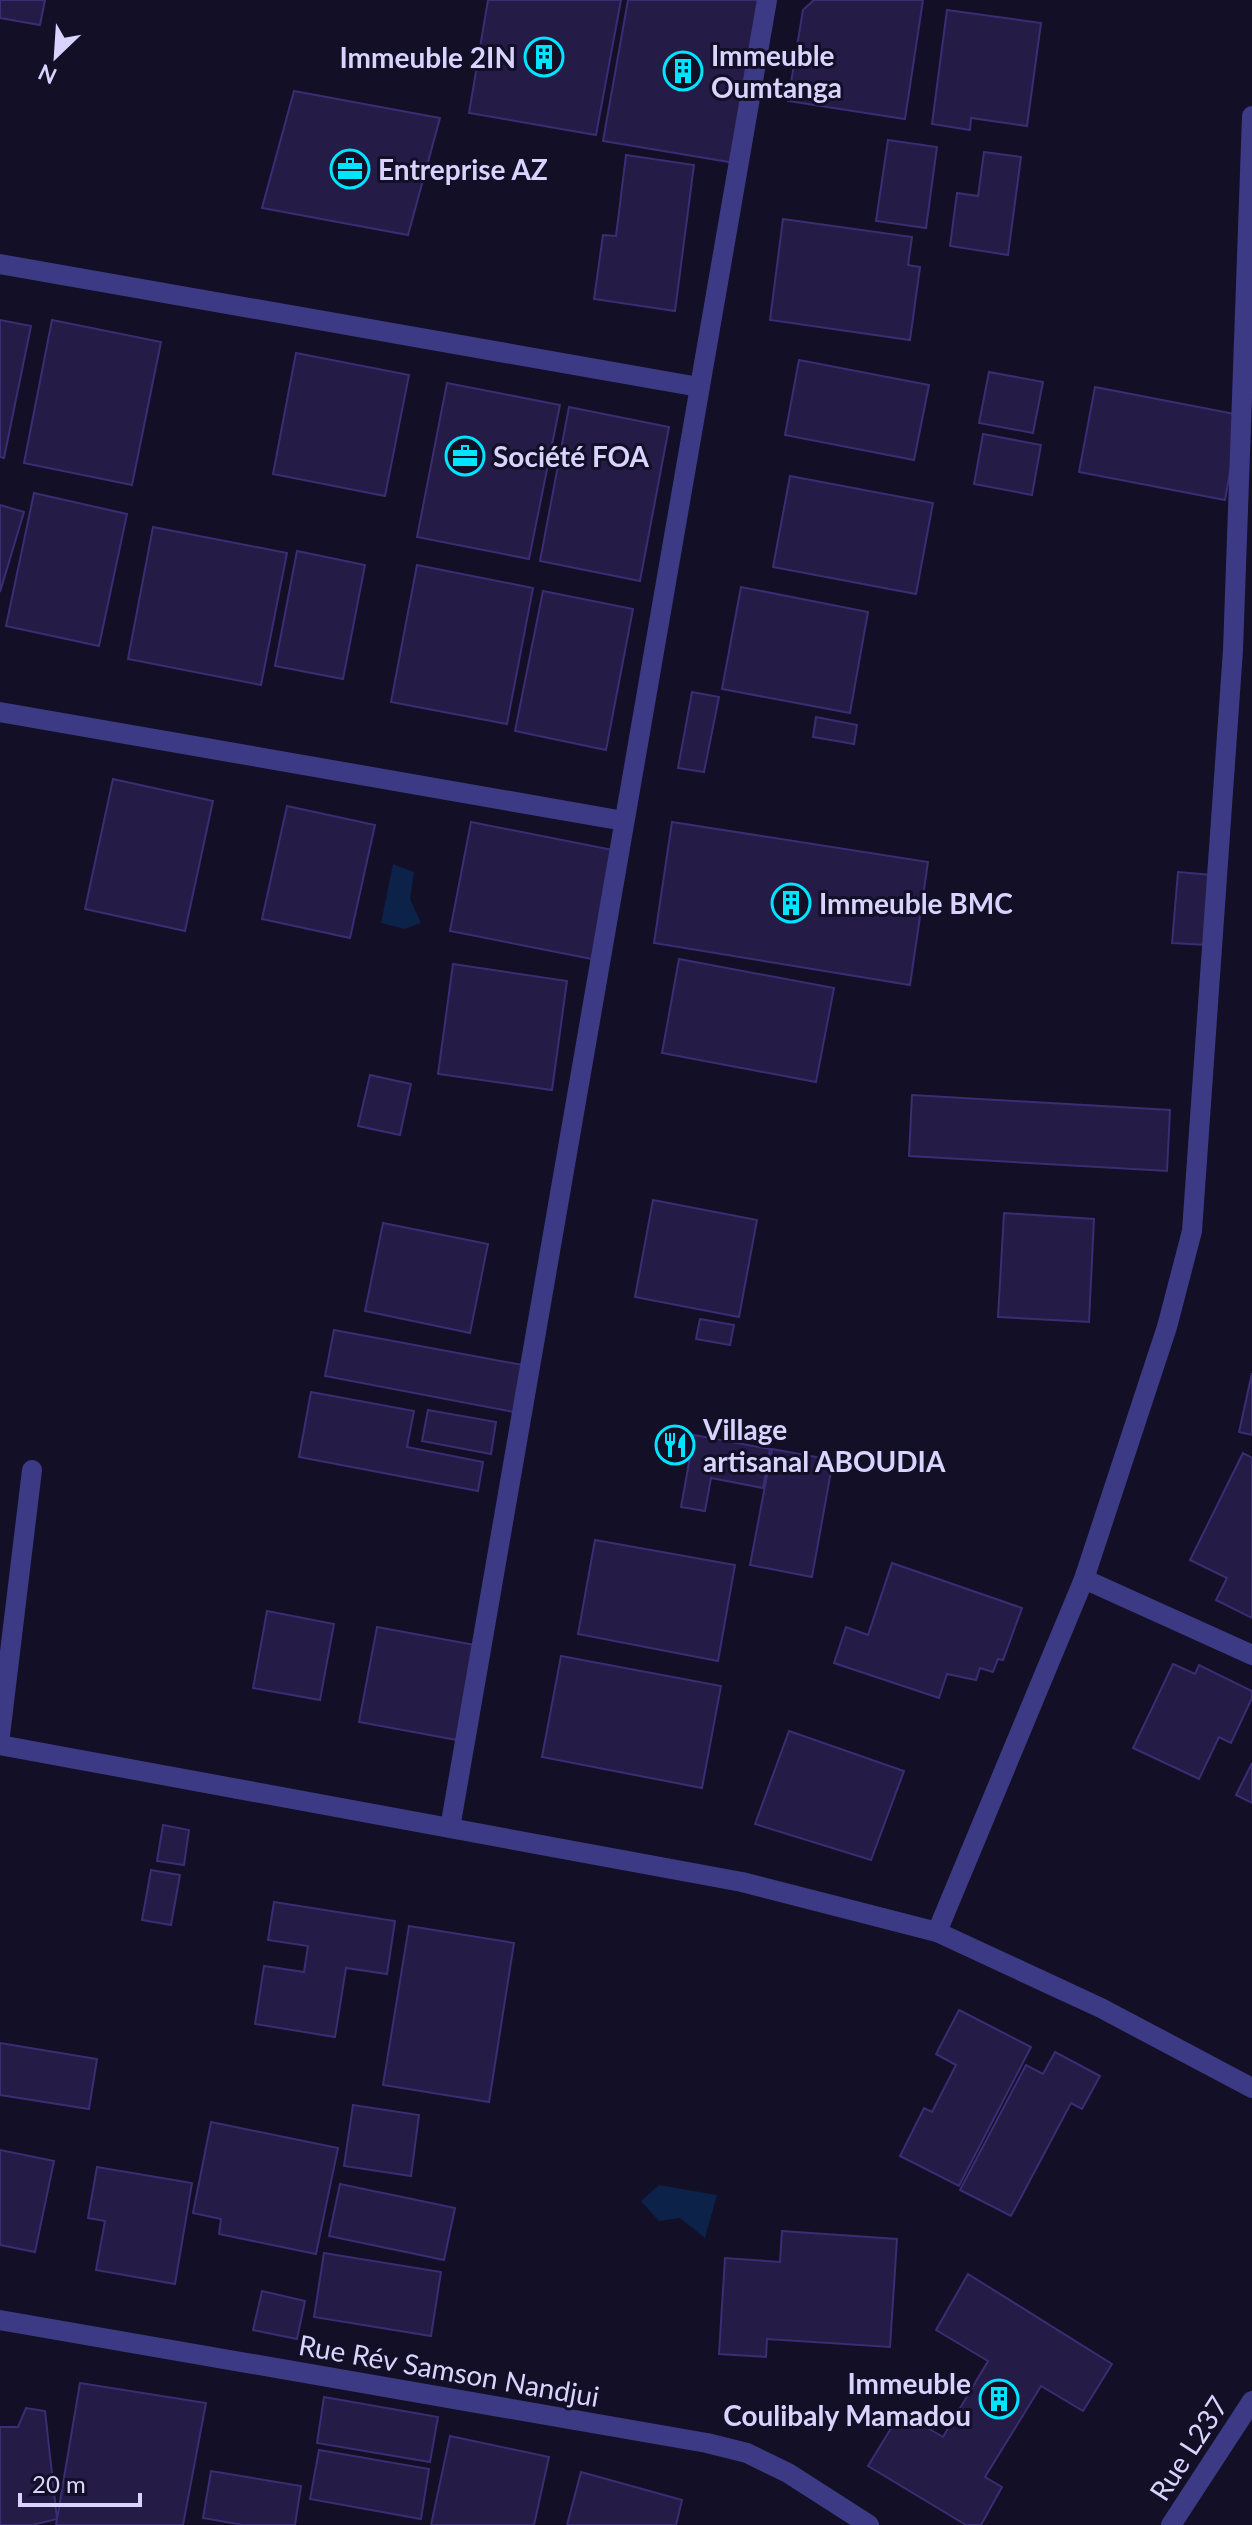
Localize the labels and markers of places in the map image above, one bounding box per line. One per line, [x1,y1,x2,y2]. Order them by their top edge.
building icon: Immeuble 2IN [523,36,565,78]
place label: Immeuble Oumtanga [711,38,842,104]
place label: Immeuble 2IN [340,40,516,74]
building icon: Immeuble Oumtanga [662,50,704,92]
office icon: Entreprise AZ [329,148,371,190]
place label: Entreprise AZ [378,152,548,186]
office icon: Société FOA [444,435,486,477]
place label: Société FOA [493,439,650,473]
building icon: Immeuble BMC [770,882,812,924]
place label: Immeuble BMC [819,886,1013,920]
place label: Village artisanal ABOUDIA [702,1412,946,1478]
restaurant icon: Village artisanal ABOUDIA [654,1424,696,1466]
place label: Immeuble Coulibaly Mamadou [723,2366,971,2432]
building icon: Immeuble Coulibaly Mamadou [978,2378,1020,2420]

